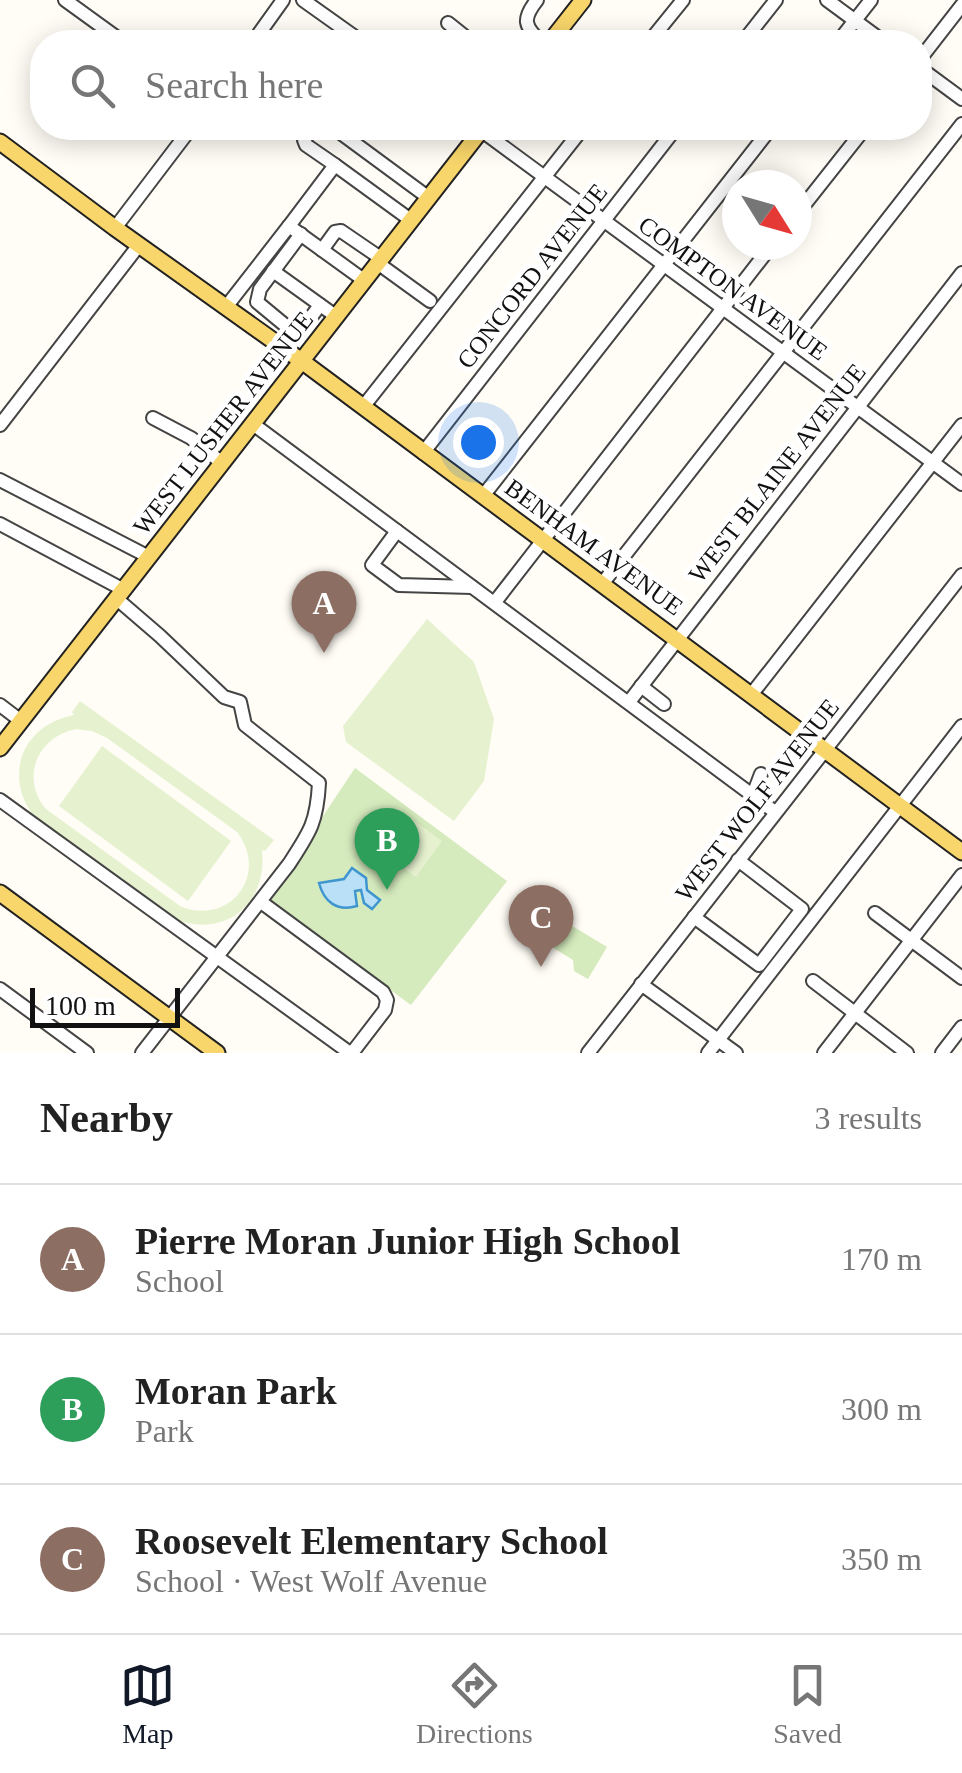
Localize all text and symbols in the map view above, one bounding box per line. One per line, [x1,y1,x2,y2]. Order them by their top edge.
search box [30,30,932,140]
icon: search [65,58,120,113]
text: Search here [145,64,323,106]
north arrow [722,170,812,260]
street label: CONCORD AVENUE [452,178,612,374]
street label: COMPTON AVENUE [634,211,832,365]
street label: WEST LUSHER AVENUE [128,306,318,540]
street label: WEST BLAINE AVENUE [683,358,871,588]
your location [453,417,504,468]
street label: BENHAM AVENUE [500,474,688,620]
pin: A [292,570,356,653]
street label: WEST WOLF AVENUE [670,694,844,906]
pin: B [354,808,420,890]
pin: C [508,884,574,967]
scale bar [30,983,180,1028]
text: 100 m [45,990,116,1021]
text: Nearby [40,1095,173,1141]
text: 3 results [814,1100,922,1136]
text: Pierre Moran Junior High School [135,1220,680,1262]
text: A [61,1241,84,1277]
text: 170 m [841,1241,922,1277]
text: School [135,1263,224,1299]
text: Moran Park [135,1370,337,1412]
text: B [62,1391,83,1427]
text: 300 m [841,1391,922,1427]
text: Park [135,1413,194,1449]
text: Roosevelt Elementary School [135,1520,608,1562]
text: C [61,1541,84,1577]
text: 350 m [841,1541,922,1577]
text: School · West Wolf Avenue [135,1563,487,1599]
tab: Map [120,1658,175,1750]
tab: Directions [416,1658,533,1750]
tab: Saved [773,1658,842,1750]

